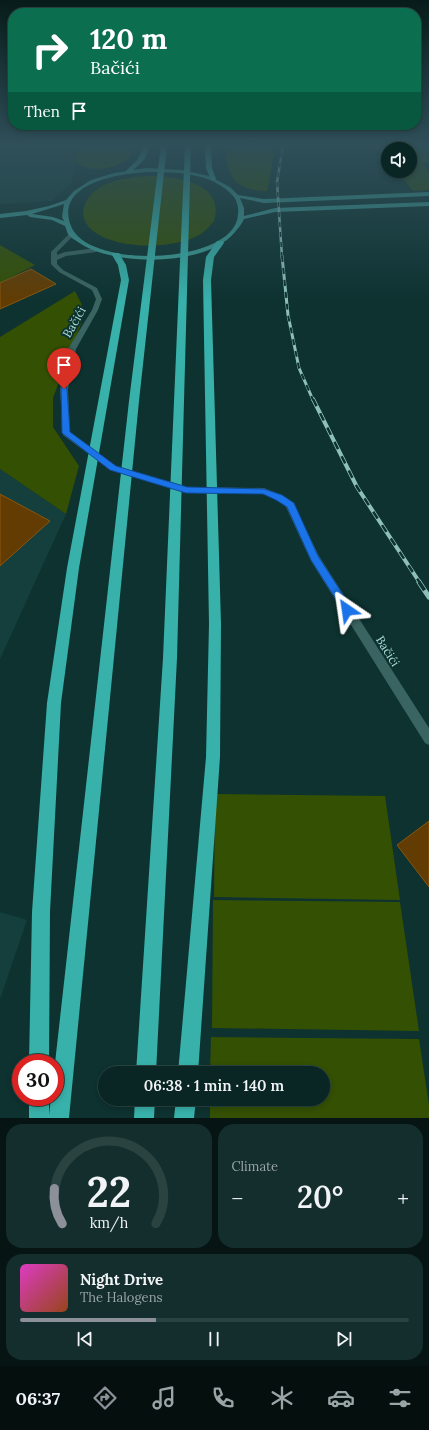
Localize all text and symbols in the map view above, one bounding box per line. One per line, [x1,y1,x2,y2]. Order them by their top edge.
text: 120 m [90,21,167,57]
icon: right [24,24,76,76]
text: Bačići [90,56,140,79]
icon: arrive [68,100,90,122]
text: Then [24,102,60,121]
map controls [381,142,417,178]
button: sound [381,142,417,178]
street label: Bačići [59,304,89,340]
pin [47,348,81,389]
icon: arrive [53,354,75,376]
position arrow [326,589,368,631]
street label: Bačići [373,633,403,669]
speed limit sign: 30 [12,1054,64,1106]
text: 06:38 · 1 min · 140 m [144,1076,284,1095]
text: Climate [232,1158,278,1175]
text: 22 [87,1165,131,1218]
text: 20° [297,1178,344,1216]
text: − [232,1184,243,1212]
text: + [397,1184,409,1212]
text: km/h [89,1214,128,1233]
text: Night Drive [80,1270,163,1289]
text: The Halogens [80,1289,163,1306]
icon: previous [74,1328,96,1350]
icon: pause [203,1328,225,1350]
icon: next [333,1328,355,1350]
icon: directions [91,1384,119,1412]
icon: music [150,1384,178,1412]
icon: phone [209,1384,237,1412]
icon: climate [268,1384,296,1412]
icon: car [327,1384,355,1412]
icon: filters [386,1384,414,1412]
text: 06:37 [15,1387,60,1410]

